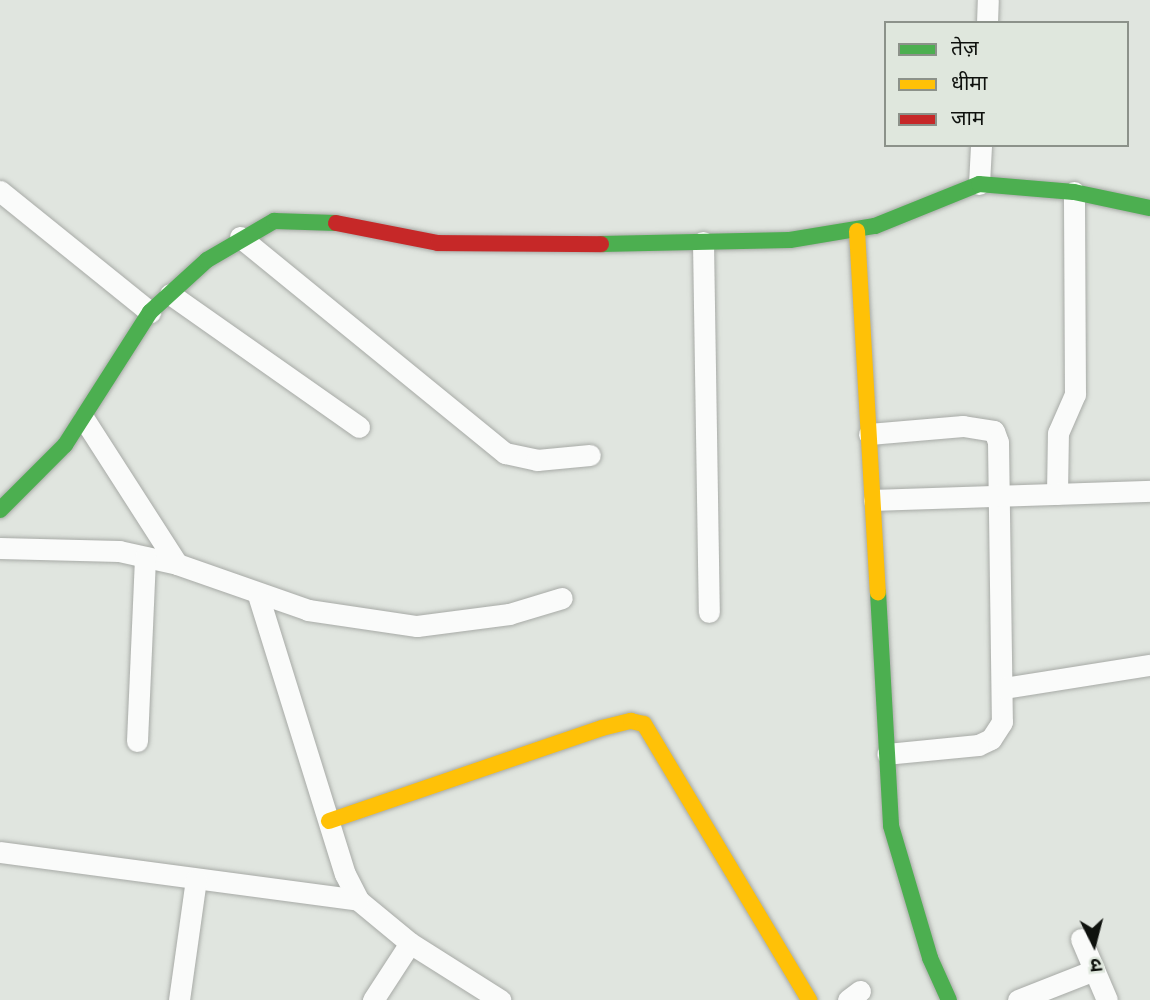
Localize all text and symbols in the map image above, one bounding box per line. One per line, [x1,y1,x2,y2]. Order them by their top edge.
legend [884,21,1129,147]
text: तेज़ [951,35,979,61]
text: धीमा [951,70,987,96]
text: जाम [951,105,985,131]
north arrow [1059,909,1129,979]
text: उ [1089,952,1103,977]

